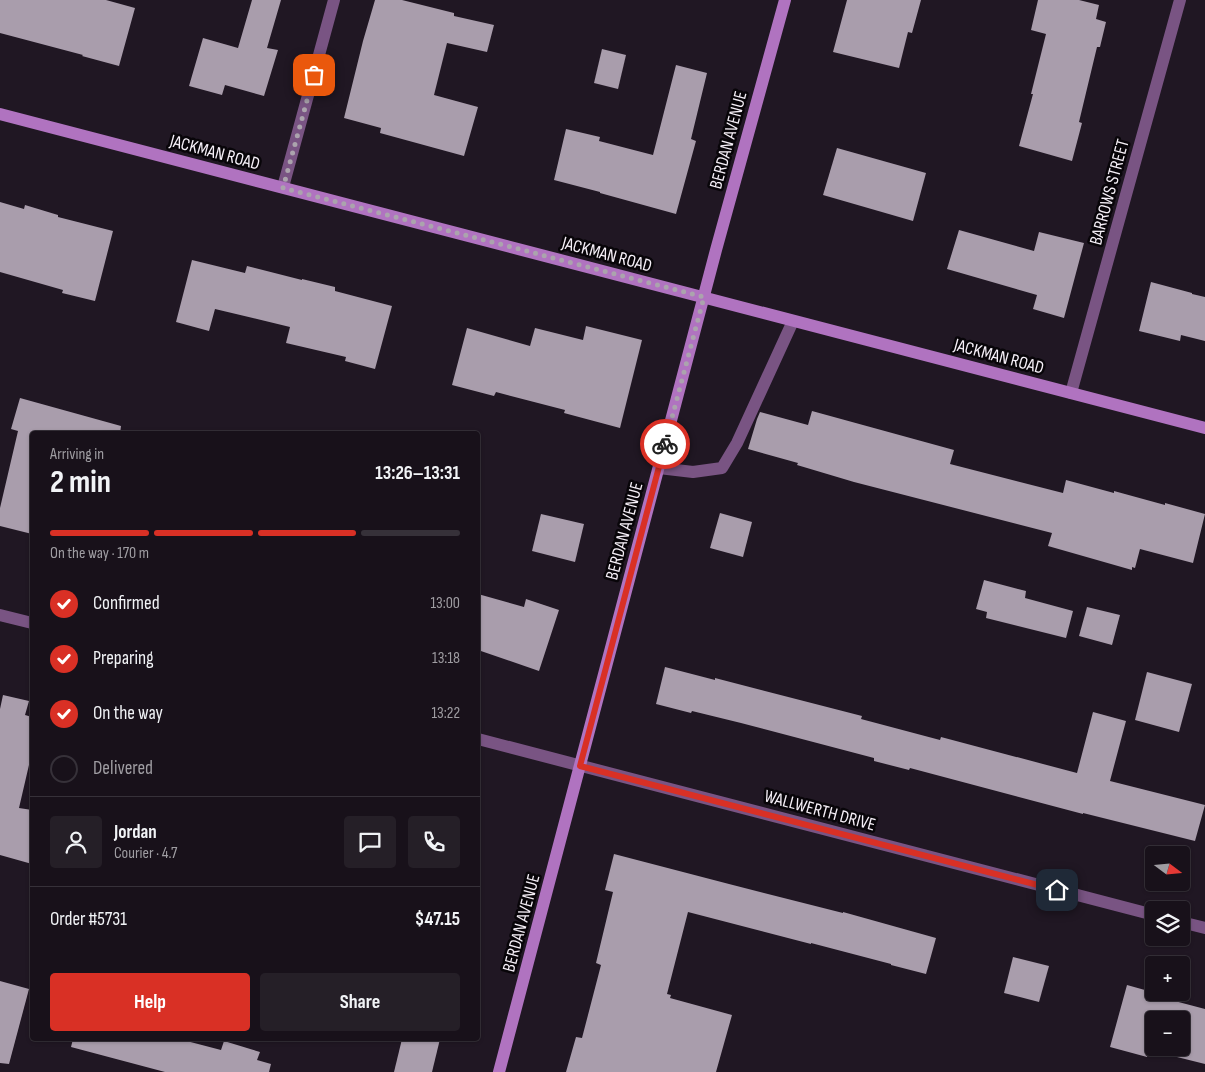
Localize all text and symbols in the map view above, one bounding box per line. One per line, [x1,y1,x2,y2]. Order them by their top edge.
pin [293,54,335,96]
icon: bag [300,61,328,89]
street label: BERDAN AVENUE [705,89,752,191]
street label: JACKMAN ROAD [167,130,262,175]
street label: BARROWS STREET [1085,137,1134,247]
street label: JACKMAN ROAD [559,232,654,277]
street label: JACKMAN ROAD [951,334,1046,379]
courier [640,419,690,469]
icon: bike [651,430,679,458]
text: Arriving in [50,445,104,464]
text: 13:26–13:31 [375,462,460,485]
text: 2 min [50,463,111,502]
street label: BERDAN AVENUE [601,480,648,582]
text: On the way · 170 m [50,544,149,563]
icon: check [50,590,78,618]
text: Confirmed [93,592,160,615]
text: 13:00 [430,594,460,613]
icon: check [50,645,78,673]
text: Preparing [93,647,154,670]
text: 13:18 [432,649,460,668]
icon: check [50,700,78,728]
text: On the way [93,702,163,725]
text: 13:22 [431,704,460,723]
text: Delivered [93,757,153,780]
street label: WALLWERTH DRIVE [762,786,878,835]
button: person [50,816,102,868]
button: chat [344,816,396,868]
button: phone [408,816,460,868]
text: Jordan [114,821,157,844]
text: Courier · 4.7 [114,844,177,863]
north arrow [1145,846,1190,891]
map controls [1145,846,1190,1056]
pin [1036,869,1078,911]
street label: BERDAN AVENUE [498,872,545,974]
icon: home [1043,876,1071,904]
button: layers [1145,901,1190,946]
text: Order #5731 [50,908,127,931]
text: $47.15 [415,908,460,931]
button: + [1145,956,1190,1001]
button: Help [50,973,250,1031]
button: Share [260,973,460,1031]
button: − [1145,1011,1190,1056]

